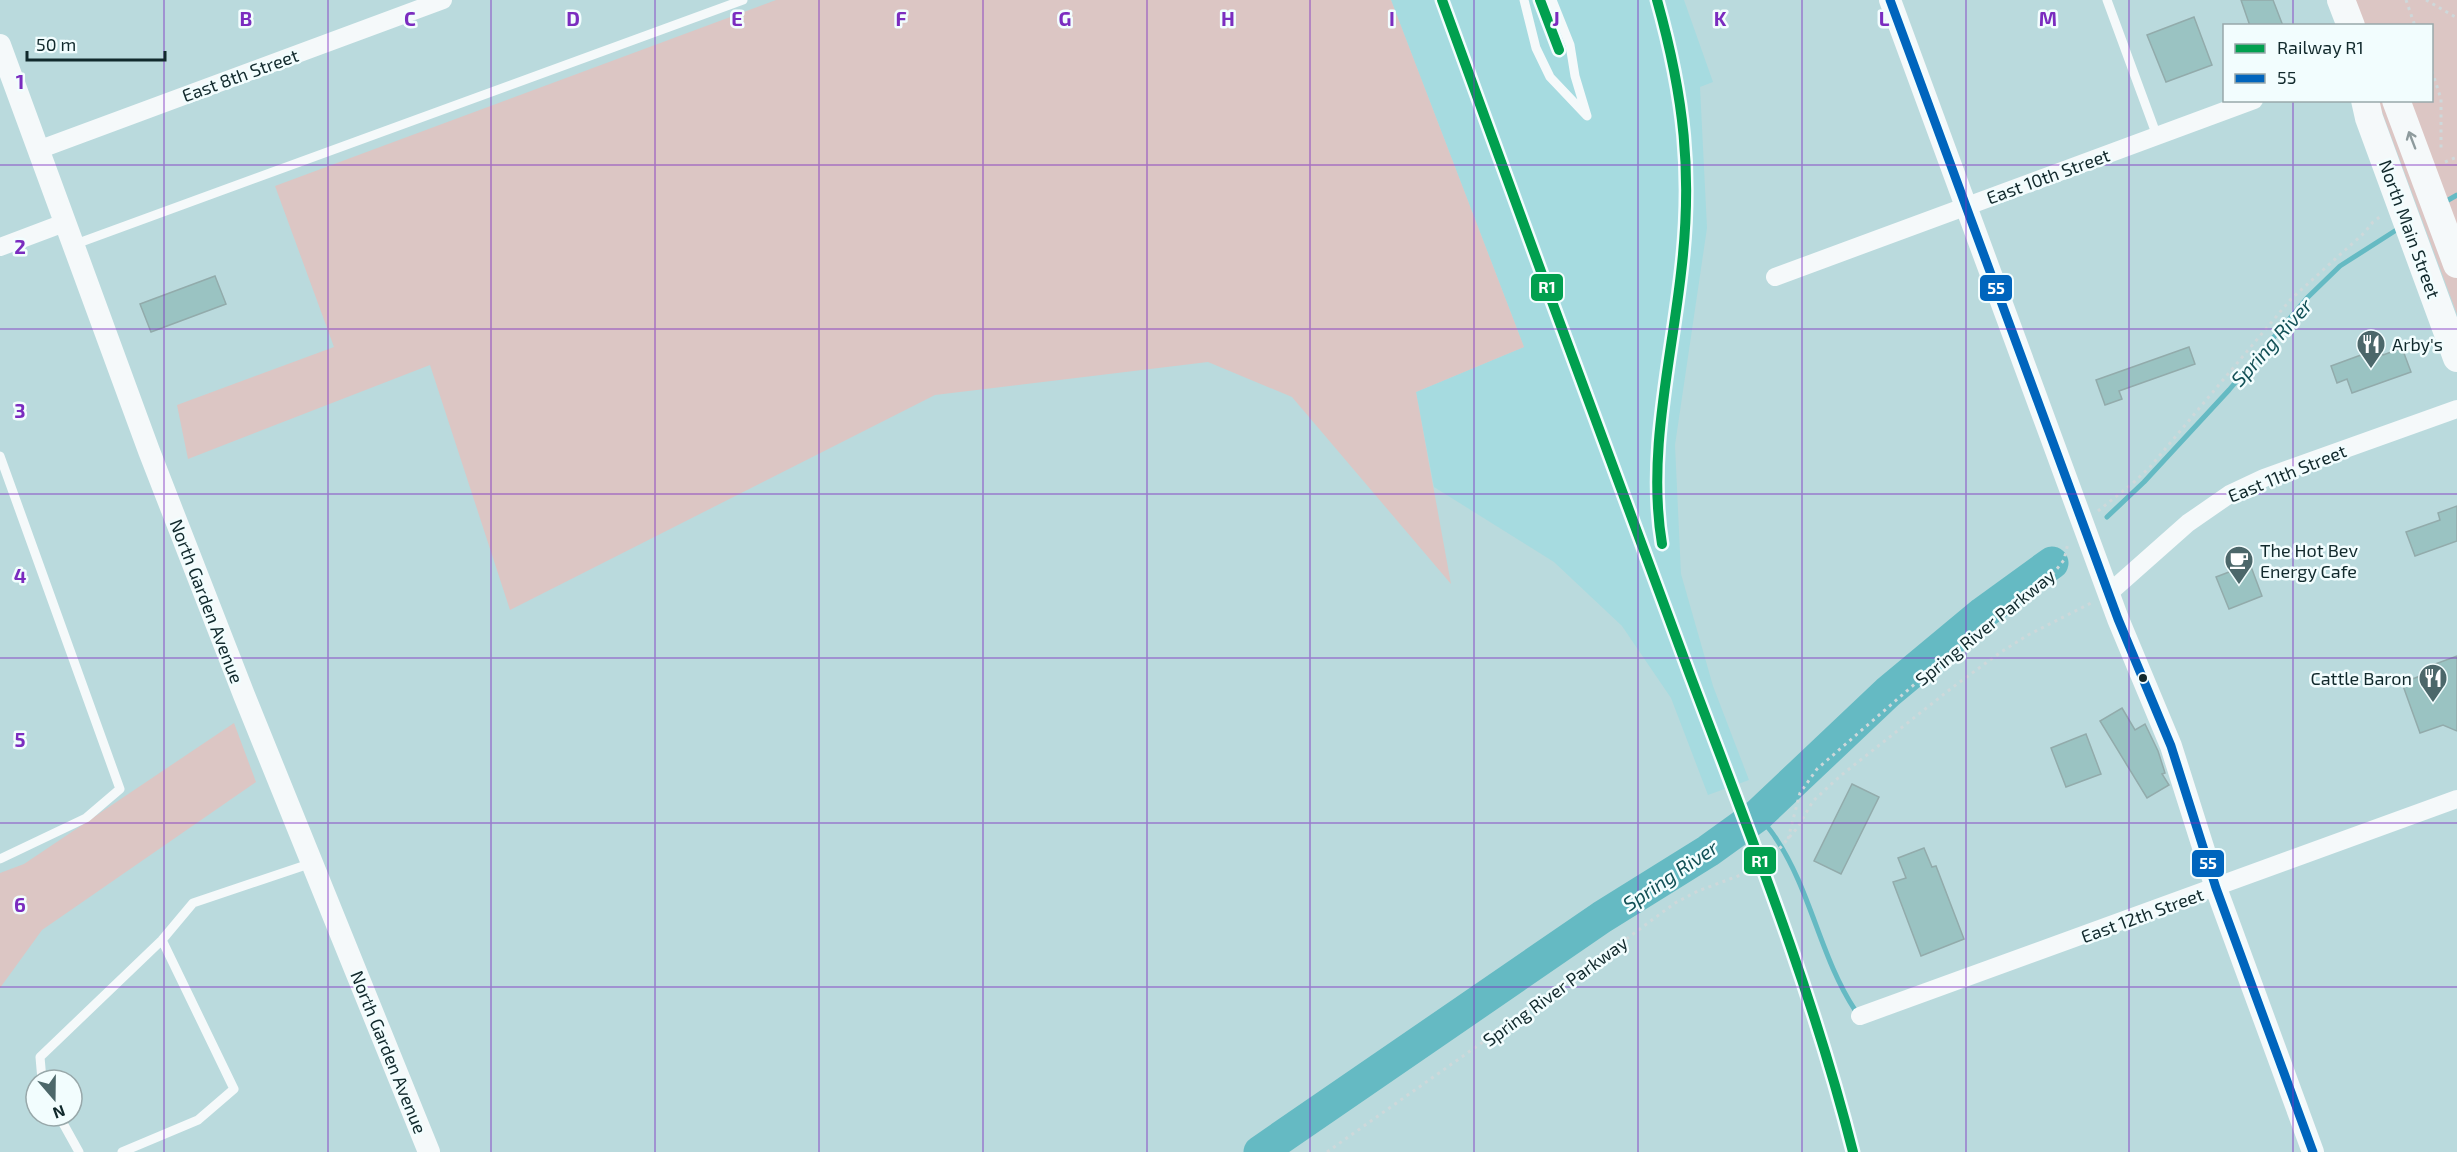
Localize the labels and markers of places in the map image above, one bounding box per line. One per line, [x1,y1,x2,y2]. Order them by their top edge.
restaurant icon: Arby's [2355,328,2387,370]
place label: Arby's [2392,333,2443,355]
place label: The Hot Bev Energy Cafe [2260,539,2358,582]
cafe icon: The Hot Bev Energy Cafe [2223,544,2255,586]
restaurant icon: Cattle Baron [2417,662,2449,704]
place label: Cattle Baron [2310,667,2412,689]
unlabelled marker [2137,672,2149,684]

